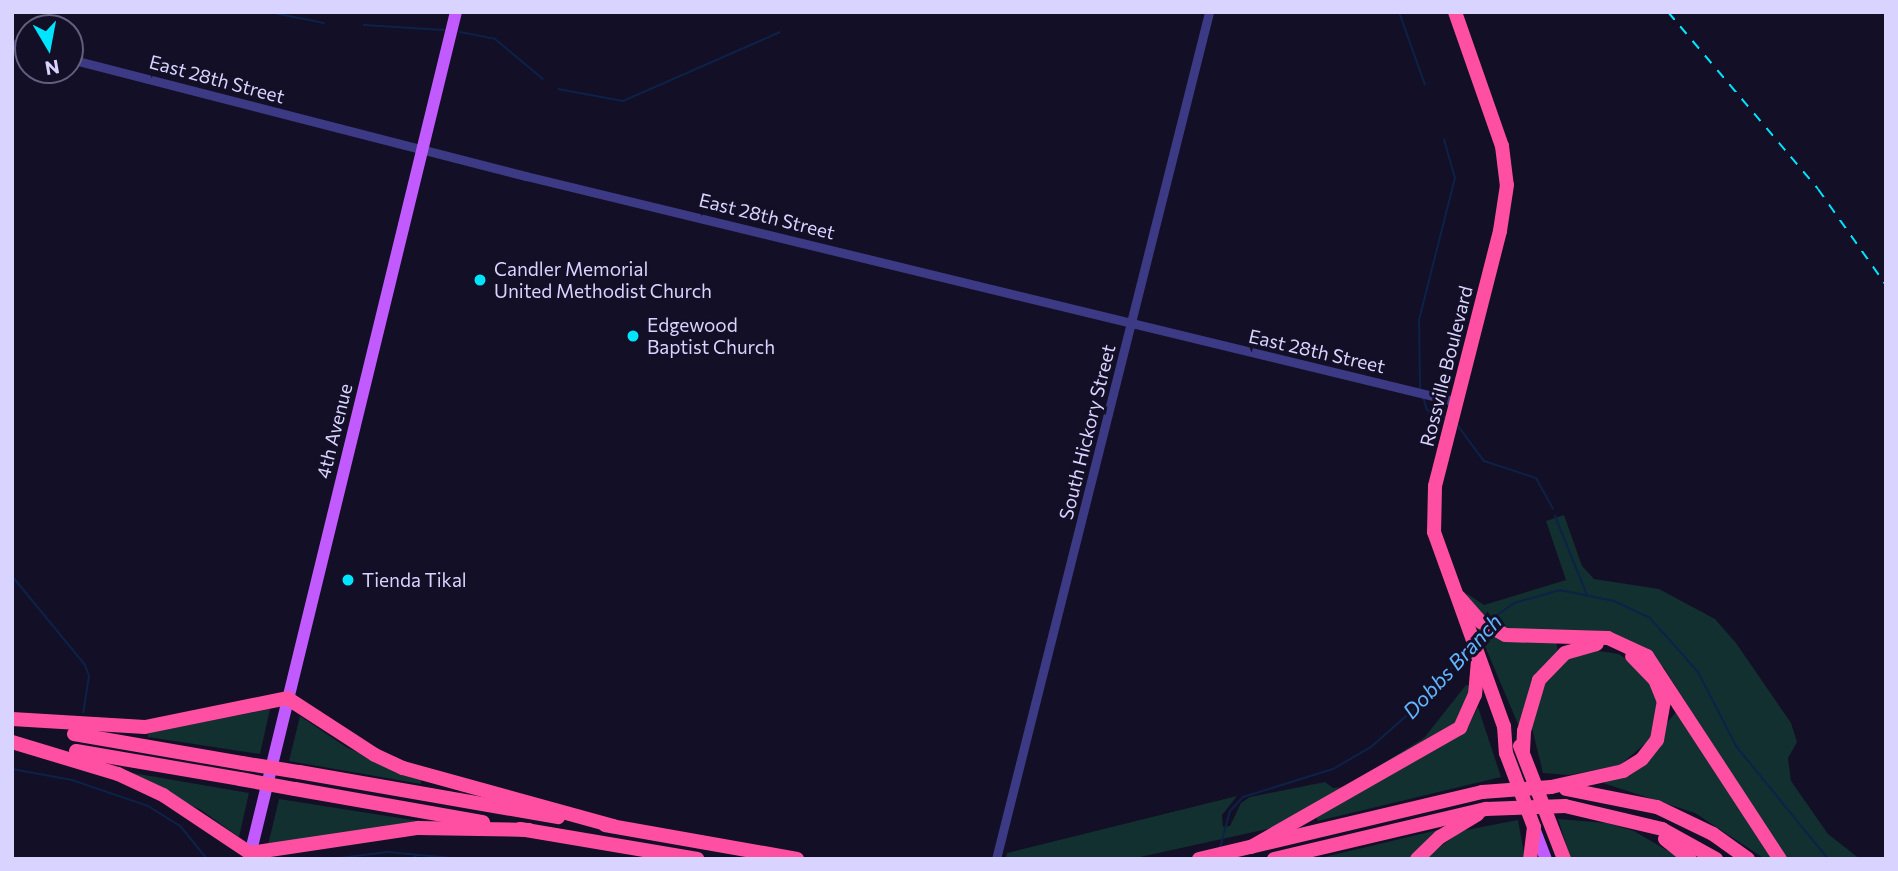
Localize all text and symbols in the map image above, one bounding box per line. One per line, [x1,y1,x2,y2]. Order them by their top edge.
north arrow [14,14,84,84]
street label: East 28th Street [147,50,287,108]
text: N [43,56,61,81]
street label: East 28th Street [697,188,837,244]
place label: Candler Memorial United Methodist Church [494,258,712,302]
marker: Candler Memorial United Methodist Church [472,272,488,288]
street label: Rossville Boulevard [1415,283,1477,449]
place label: Edgewood Baptist Church [647,314,775,358]
street label: East 28th Street [1247,324,1387,378]
marker: Edgewood Baptist Church [625,328,641,344]
street label: South Hickory Street [1054,342,1120,522]
street label: 4th Avenue [311,381,357,481]
place label: Tienda Tikal [362,569,467,591]
marker: Tienda Tikal [340,572,356,588]
water label: Dobbs Branch [1397,609,1507,723]

